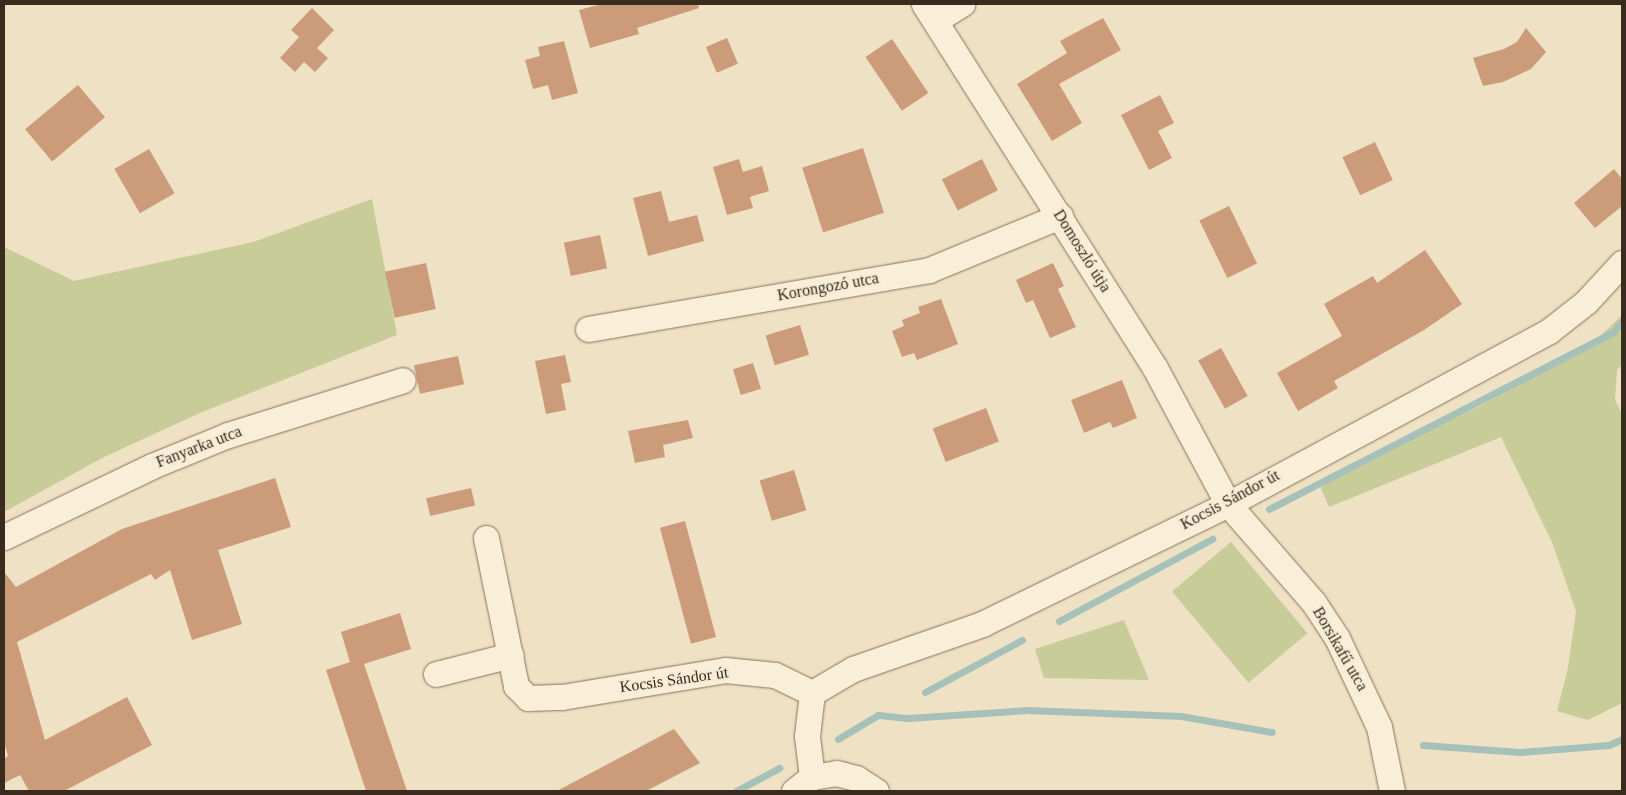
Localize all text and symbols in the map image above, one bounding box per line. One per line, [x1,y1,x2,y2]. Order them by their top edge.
street label: Domoszló útja [1049,206,1115,296]
street label: Korongozó utca [776,269,880,305]
street label: Fanyarka utca [153,422,245,472]
street label: Kocsis Sándor út [1177,466,1283,534]
street label: Borsikafű utca [1308,604,1372,694]
street label: Kocsis Sándor út [619,663,729,697]

